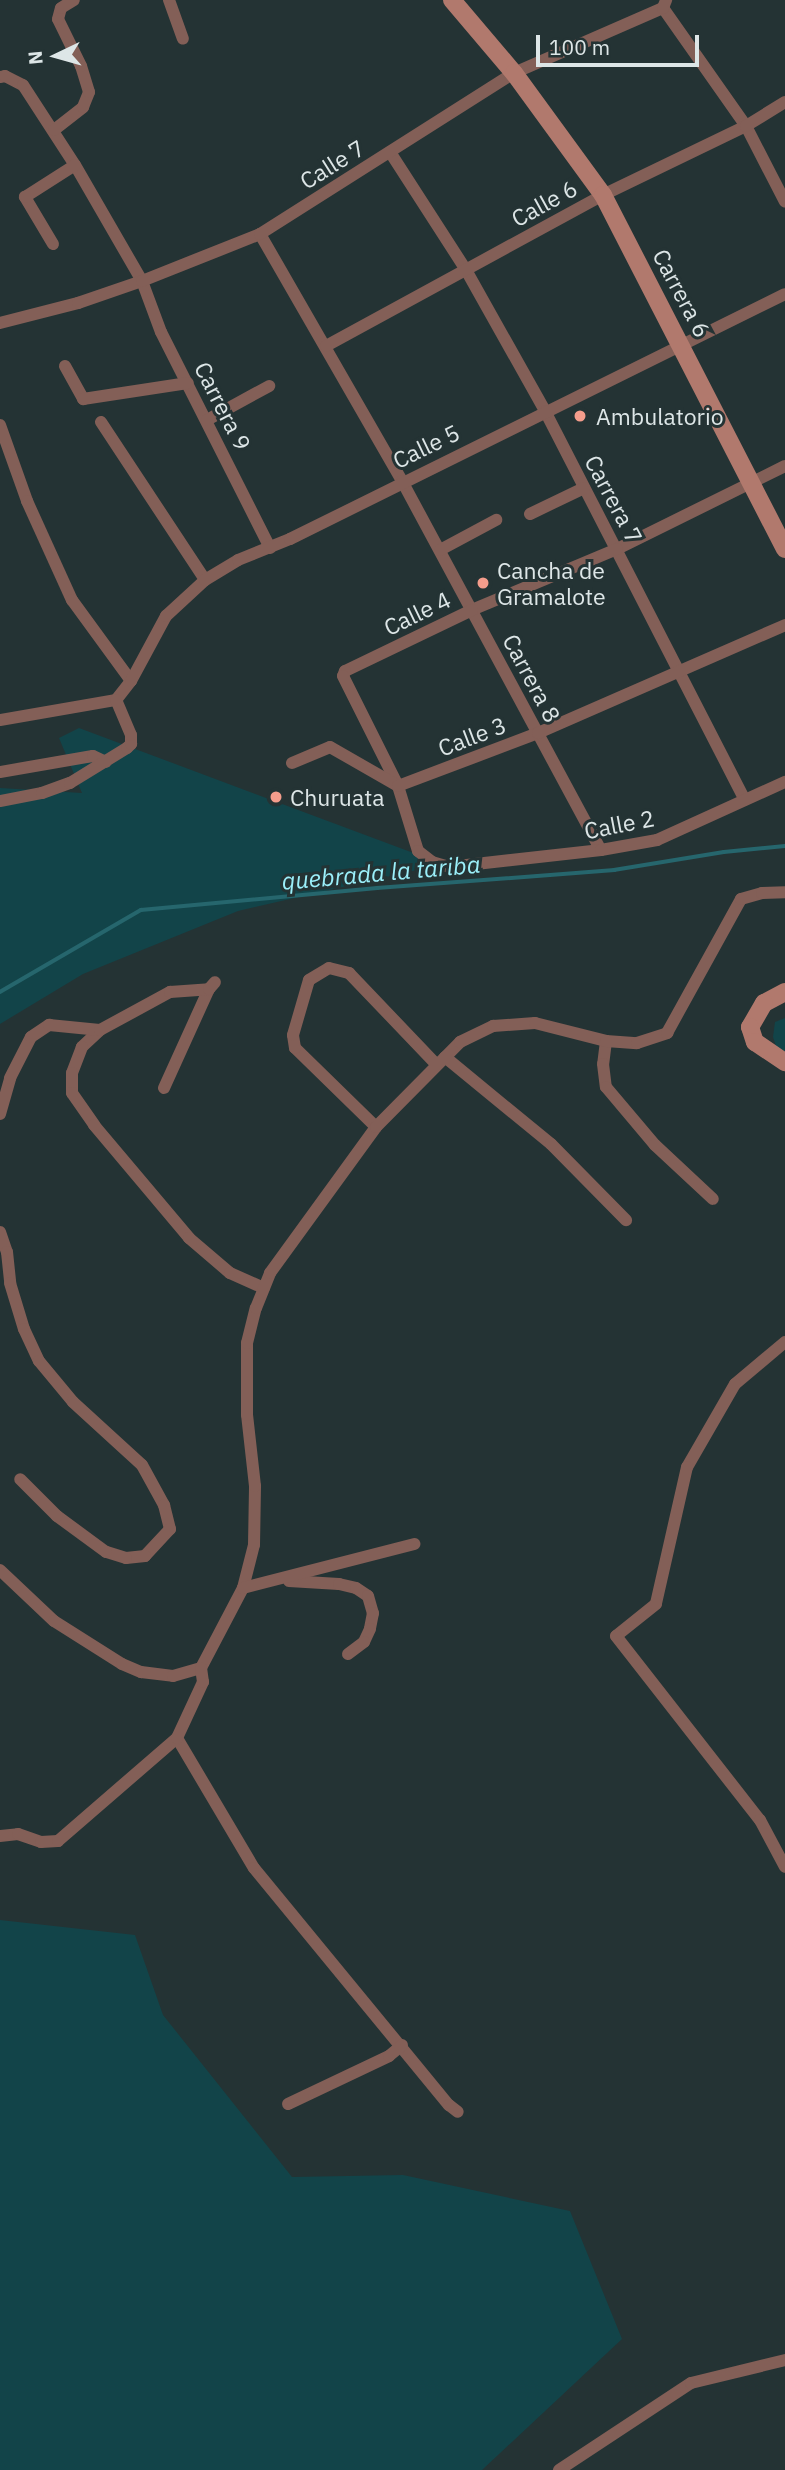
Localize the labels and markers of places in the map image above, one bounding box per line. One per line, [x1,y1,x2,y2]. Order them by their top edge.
place label: Ambulatorio [596,402,724,430]
marker: Ambulatorio [570,406,590,426]
place label: Cancha de Gramalote [497,556,606,610]
marker: Cancha de Gramalote [475,575,491,591]
place label: Churuata [290,783,385,811]
marker: Churuata [268,789,284,805]

